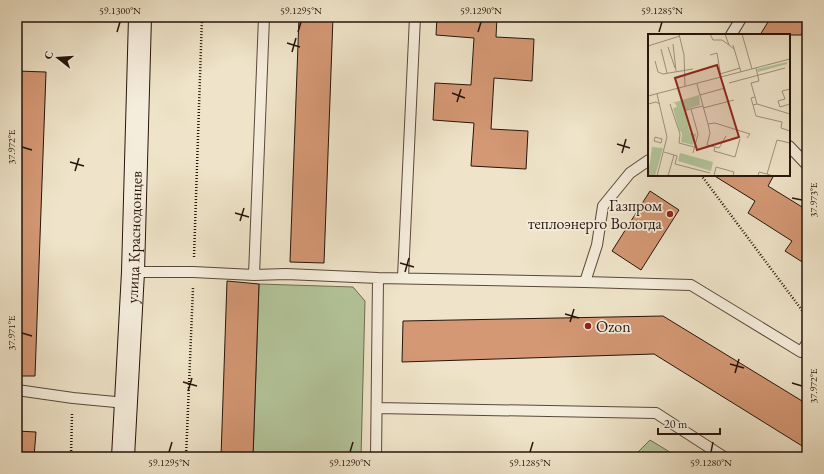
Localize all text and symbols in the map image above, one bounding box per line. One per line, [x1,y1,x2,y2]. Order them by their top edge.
text: 59.1300°N [99,4,141,17]
text: 59.1295°N [280,4,322,17]
text: 59.1290°N [460,4,502,17]
text: 59.1285°N [641,4,683,17]
inset map [648,34,790,176]
north arrow [38,38,78,78]
text: С [41,49,56,61]
text: 37.972°E [5,129,18,164]
street label: улица Краснодонцев [121,171,147,304]
text: 37.973°E [807,182,820,217]
place label: Газпром теплоэнерго Вологда [528,195,663,234]
marker: Газпром теплоэнерго Вологда [665,209,675,219]
text: 37.971°E [5,315,18,350]
place label: Ozon [596,316,631,337]
marker: Ozon [583,321,593,331]
text: 37.972°E [807,368,820,403]
scale bar [658,410,720,436]
text: 20 m [664,416,688,432]
text: 59.1295°N [148,456,190,469]
text: 59.1290°N [329,456,371,469]
text: 59.1285°N [509,456,551,469]
text: 59.1280°N [690,456,732,469]

